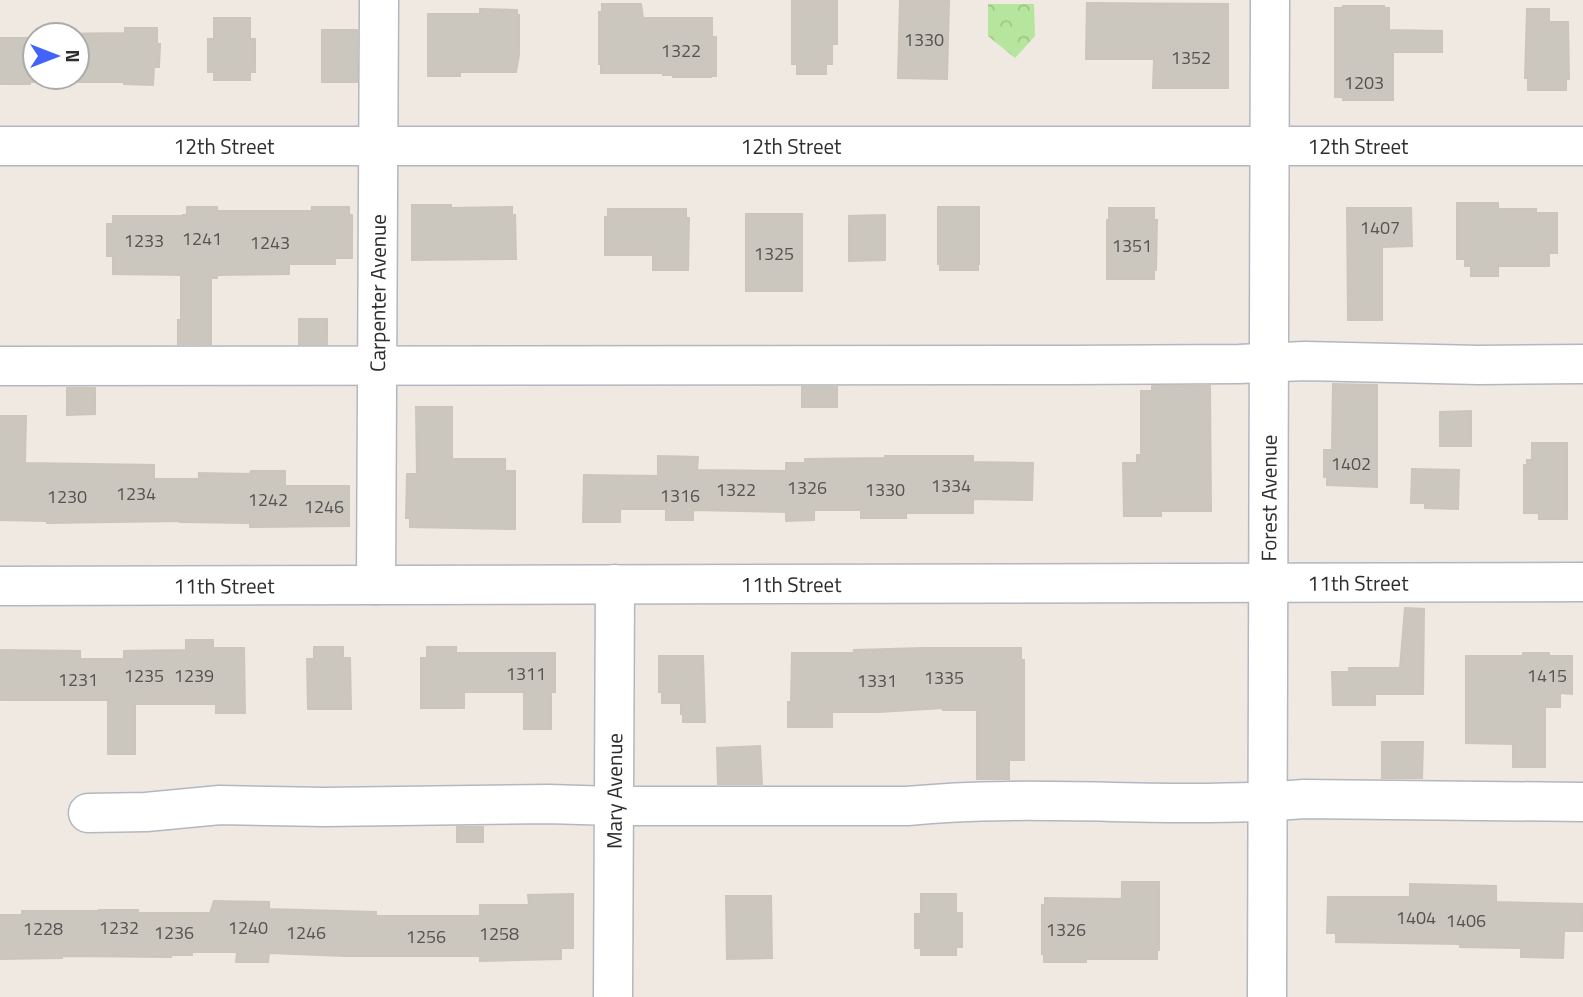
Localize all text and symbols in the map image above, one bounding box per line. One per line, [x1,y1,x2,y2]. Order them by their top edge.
north arrow [21,21,91,91]
house number: 1330 [904,26,944,53]
house number: 1322 [661,37,701,64]
house number: 1352 [1171,44,1211,71]
text: N [59,49,88,63]
house number: 1203 [1344,69,1384,96]
street label: 12th Street [174,130,275,162]
street label: 12th Street [741,130,842,162]
street label: 12th Street [1308,130,1409,162]
street label: Carpenter Avenue [361,214,394,372]
house number: 1407 [1360,214,1400,241]
house number: 1241 [182,225,222,252]
house number: 1233 [124,227,164,254]
house number: 1243 [250,229,290,256]
house number: 1351 [1112,232,1152,259]
house number: 1325 [754,240,794,267]
street label: Forest Avenue [1252,434,1285,562]
house number: 1402 [1331,450,1371,477]
house number: 1334 [931,472,971,499]
house number: 1326 [787,474,827,501]
house number: 1322 [716,476,756,503]
house number: 1330 [865,476,905,503]
house number: 1234 [116,480,156,507]
house number: 1316 [660,482,700,509]
house number: 1230 [47,483,87,510]
house number: 1242 [248,486,288,513]
house number: 1246 [304,493,344,520]
street label: 11th Street [1307,566,1409,599]
street label: 11th Street [740,568,842,600]
street label: 11th Street [173,569,275,602]
house number: 1311 [506,660,546,687]
house number: 1235 [124,662,164,689]
house number: 1239 [174,662,214,689]
house number: 1415 [1527,662,1567,689]
house number: 1335 [924,664,964,691]
house number: 1231 [58,666,98,693]
house number: 1331 [857,667,897,694]
street label: Mary Avenue [598,733,630,849]
house number: 1404 [1396,904,1436,931]
house number: 1406 [1446,907,1486,934]
house number: 1232 [99,914,139,941]
house number: 1240 [228,914,268,941]
house number: 1228 [23,915,63,942]
house number: 1326 [1046,916,1086,943]
house number: 1236 [154,919,194,946]
house number: 1246 [286,919,326,946]
house number: 1258 [479,920,519,947]
house number: 1256 [406,923,446,950]

